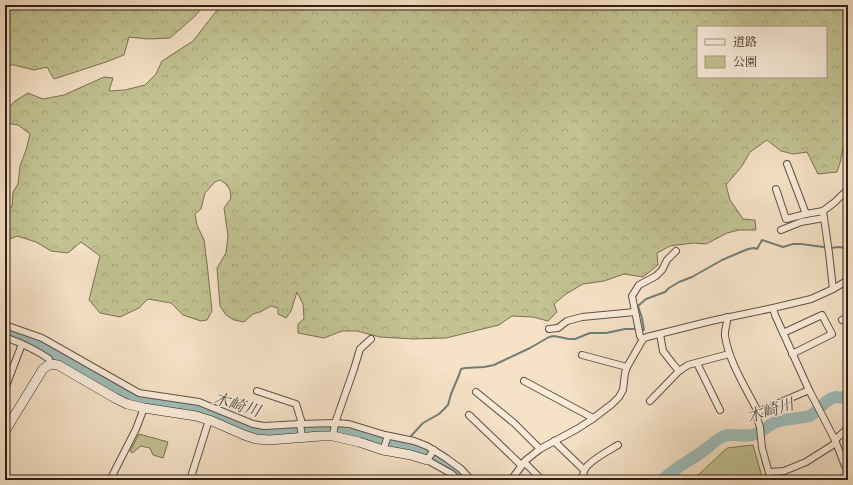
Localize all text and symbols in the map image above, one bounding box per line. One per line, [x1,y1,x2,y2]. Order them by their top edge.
legend [697,26,827,78]
text: 道路 [733,35,757,49]
text: 公園 [733,55,757,69]
water label: 木崎川 [211,388,264,421]
water label: 木崎川 [744,394,798,427]

